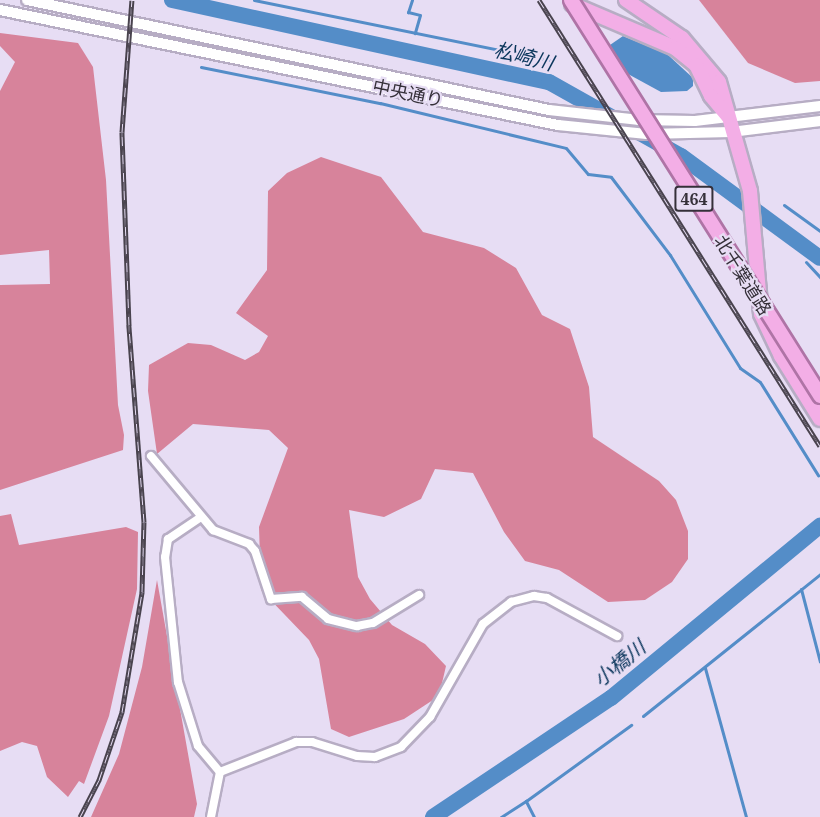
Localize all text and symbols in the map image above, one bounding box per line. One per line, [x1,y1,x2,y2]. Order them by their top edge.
water label: 松崎川 [492,37,556,75]
street label: 中央通り [371,75,445,111]
road number: 464 [673,186,715,212]
street label: 北千葉道路 [710,231,776,319]
water label: 小橋川 [588,635,650,691]

